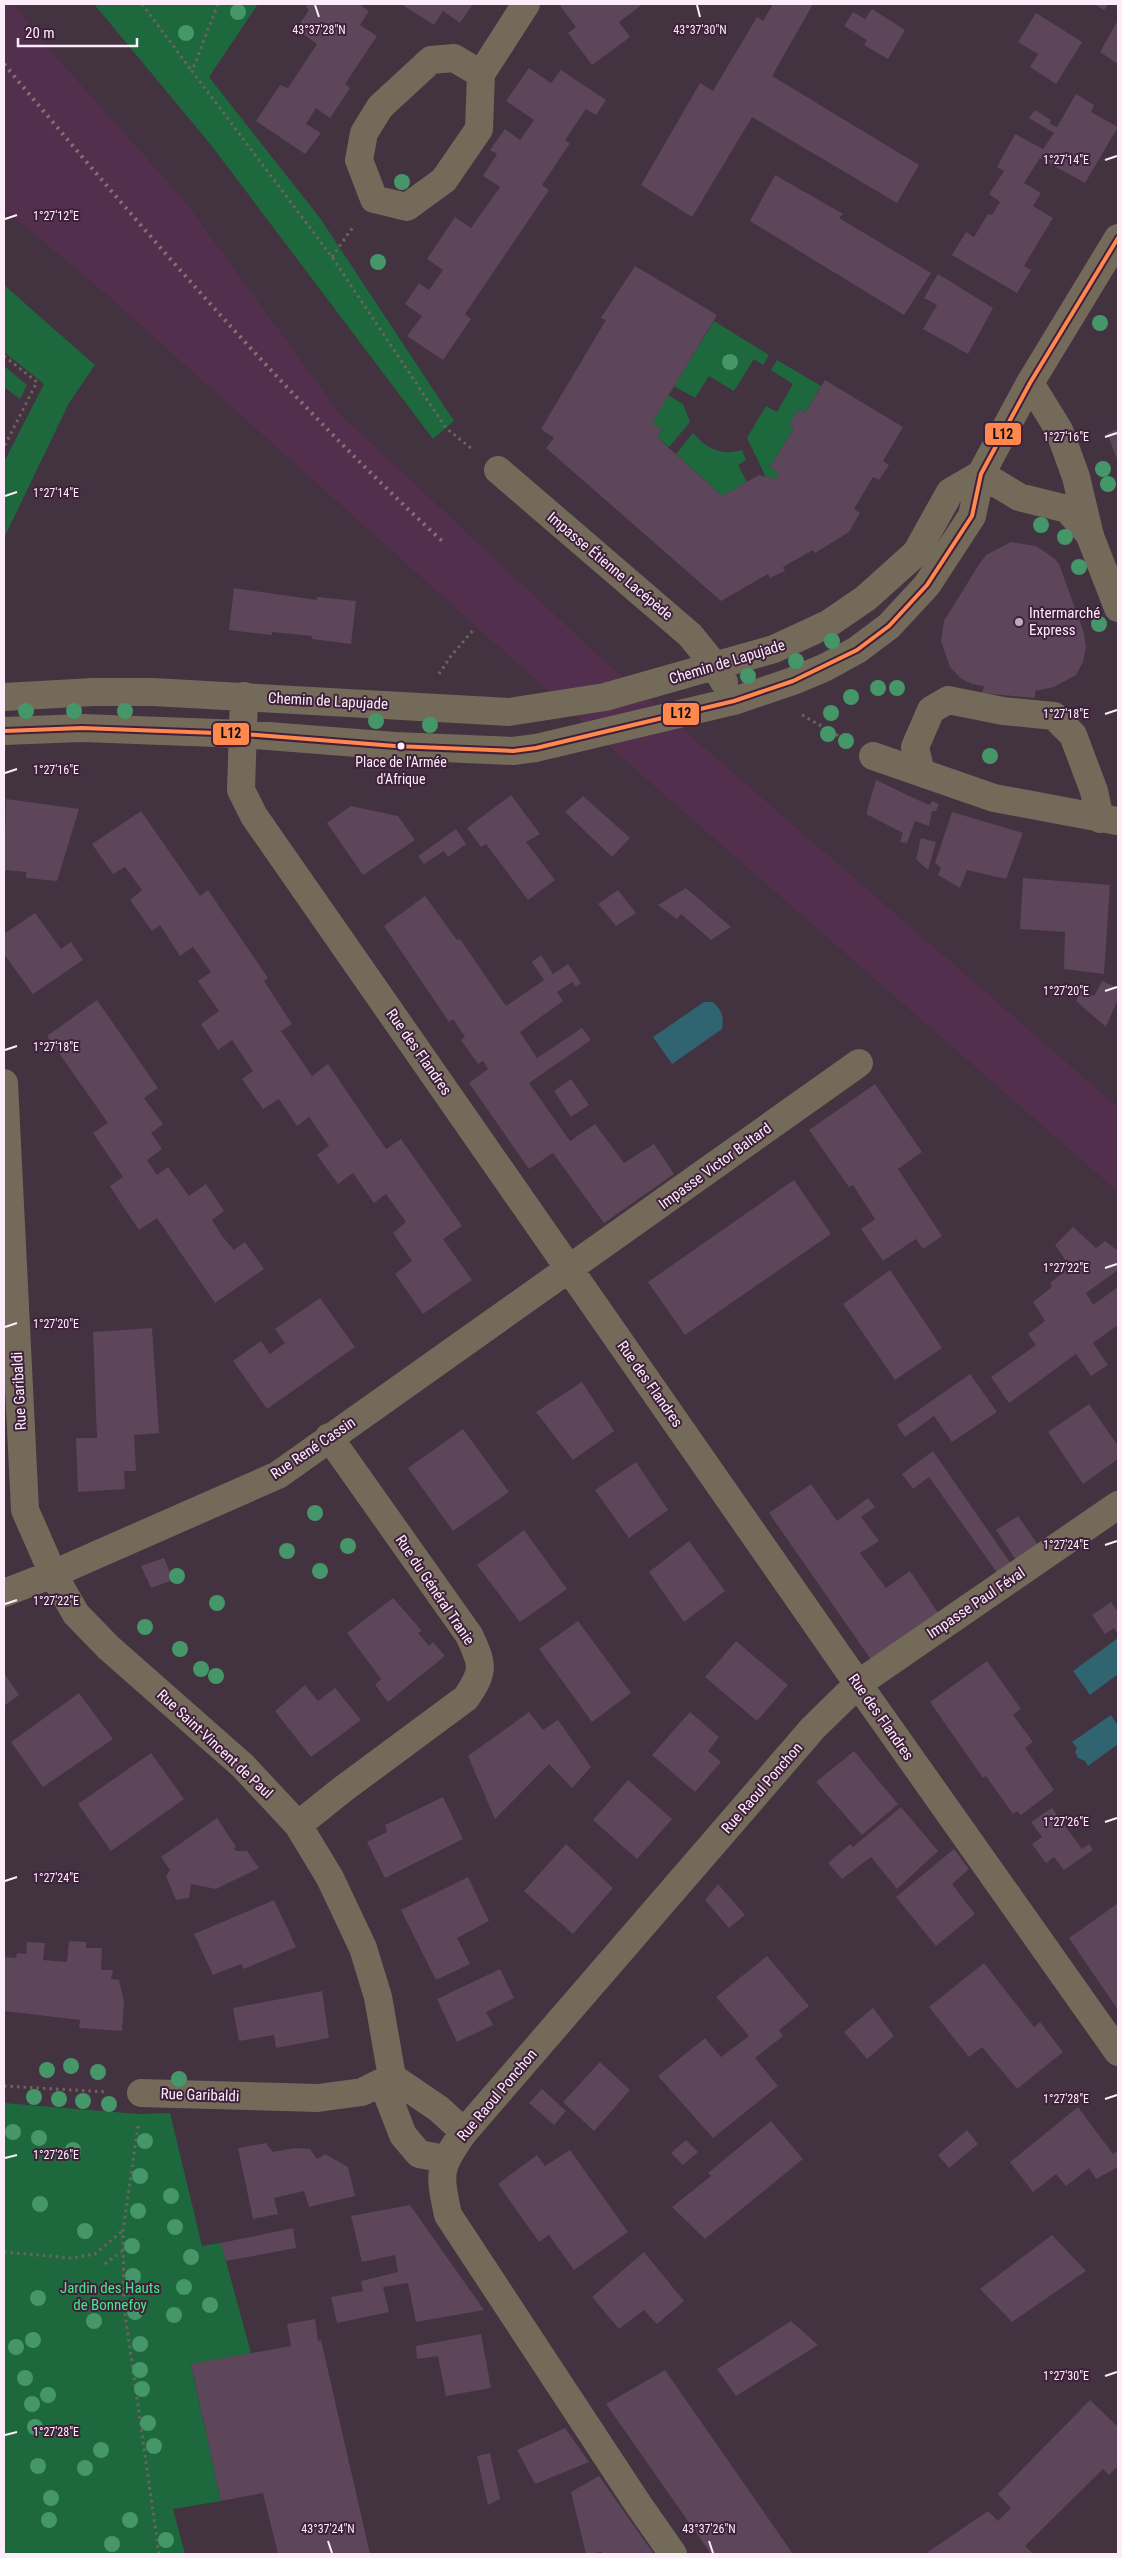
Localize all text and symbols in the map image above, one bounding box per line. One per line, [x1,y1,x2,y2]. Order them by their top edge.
scale bar [18,15,136,47]
text: 43°37'28"N [292,23,346,37]
text: 43°37'30"N [673,23,727,37]
text: 20 m [25,24,55,42]
text: 1°27'14"E [1043,153,1089,167]
text: 1°27'12"E [33,209,79,223]
line badge: L12 [984,422,1022,446]
text: L12 [993,426,1013,442]
text: 1°27'16"E [1043,430,1089,444]
text: 1°27'14"E [33,486,79,500]
street label: Impasse Étienne Lacépède [544,508,676,624]
place label: Intermarché Express [1029,604,1100,639]
marker: Intermarché Express [1013,616,1025,628]
street label: Chemin de Lapujade [667,636,787,688]
street label: Chemin de Lapujade [268,689,388,713]
line badge: L12 [662,702,700,726]
text: L12 [671,705,691,721]
text: 1°27'18"E [1043,707,1089,721]
line badge: L12 [212,722,250,746]
text: L12 [221,725,241,741]
marker: Place de l'Armée d'Afrique [396,741,406,751]
place label: Place de l'Armée d'Afrique [355,754,447,787]
text: 1°27'16"E [33,763,79,777]
text: 1°27'20"E [1043,984,1089,998]
street label: Rue des Flandres [383,1005,456,1099]
text: 1°27'18"E [33,1040,79,1054]
street label: Impasse Victor Baltard [655,1119,775,1213]
text: 1°27'22"E [1043,1261,1089,1275]
text: 1°27'20"E [33,1317,79,1331]
street label: Rue des Flandres [614,1337,687,1431]
street label: Rue Garibaldi [8,1351,30,1431]
street label: Rue René Cassin [267,1413,359,1483]
street label: Rue du Général Tranie [392,1532,478,1648]
text: 1°27'24"E [1043,1538,1089,1552]
street label: Impasse Paul Féval [924,1564,1028,1642]
text: 1°27'22"E [33,1594,79,1608]
street label: Rue des Flandres [845,1670,918,1764]
street label: Rue Saint-Vincent de Paul [153,1686,277,1802]
street label: Rue Raoul Ponchon [718,1739,806,1837]
text: 1°27'26"E [1043,1815,1089,1829]
text: 1°27'24"E [33,1871,79,1885]
street label: Rue Raoul Ponchon [453,2045,541,2145]
street label: Rue Garibaldi [160,2085,240,2105]
text: 1°27'28"E [1043,2092,1089,2106]
text: 1°27'26"E [33,2148,79,2162]
park label: Jardin des Hauts de Bonnefoy [60,2279,160,2314]
text: 1°27'30"E [1043,2369,1089,2383]
text: 1°27'28"E [33,2425,79,2439]
text: 43°37'24"N [301,2522,355,2536]
text: 43°37'26"N [682,2522,736,2536]

